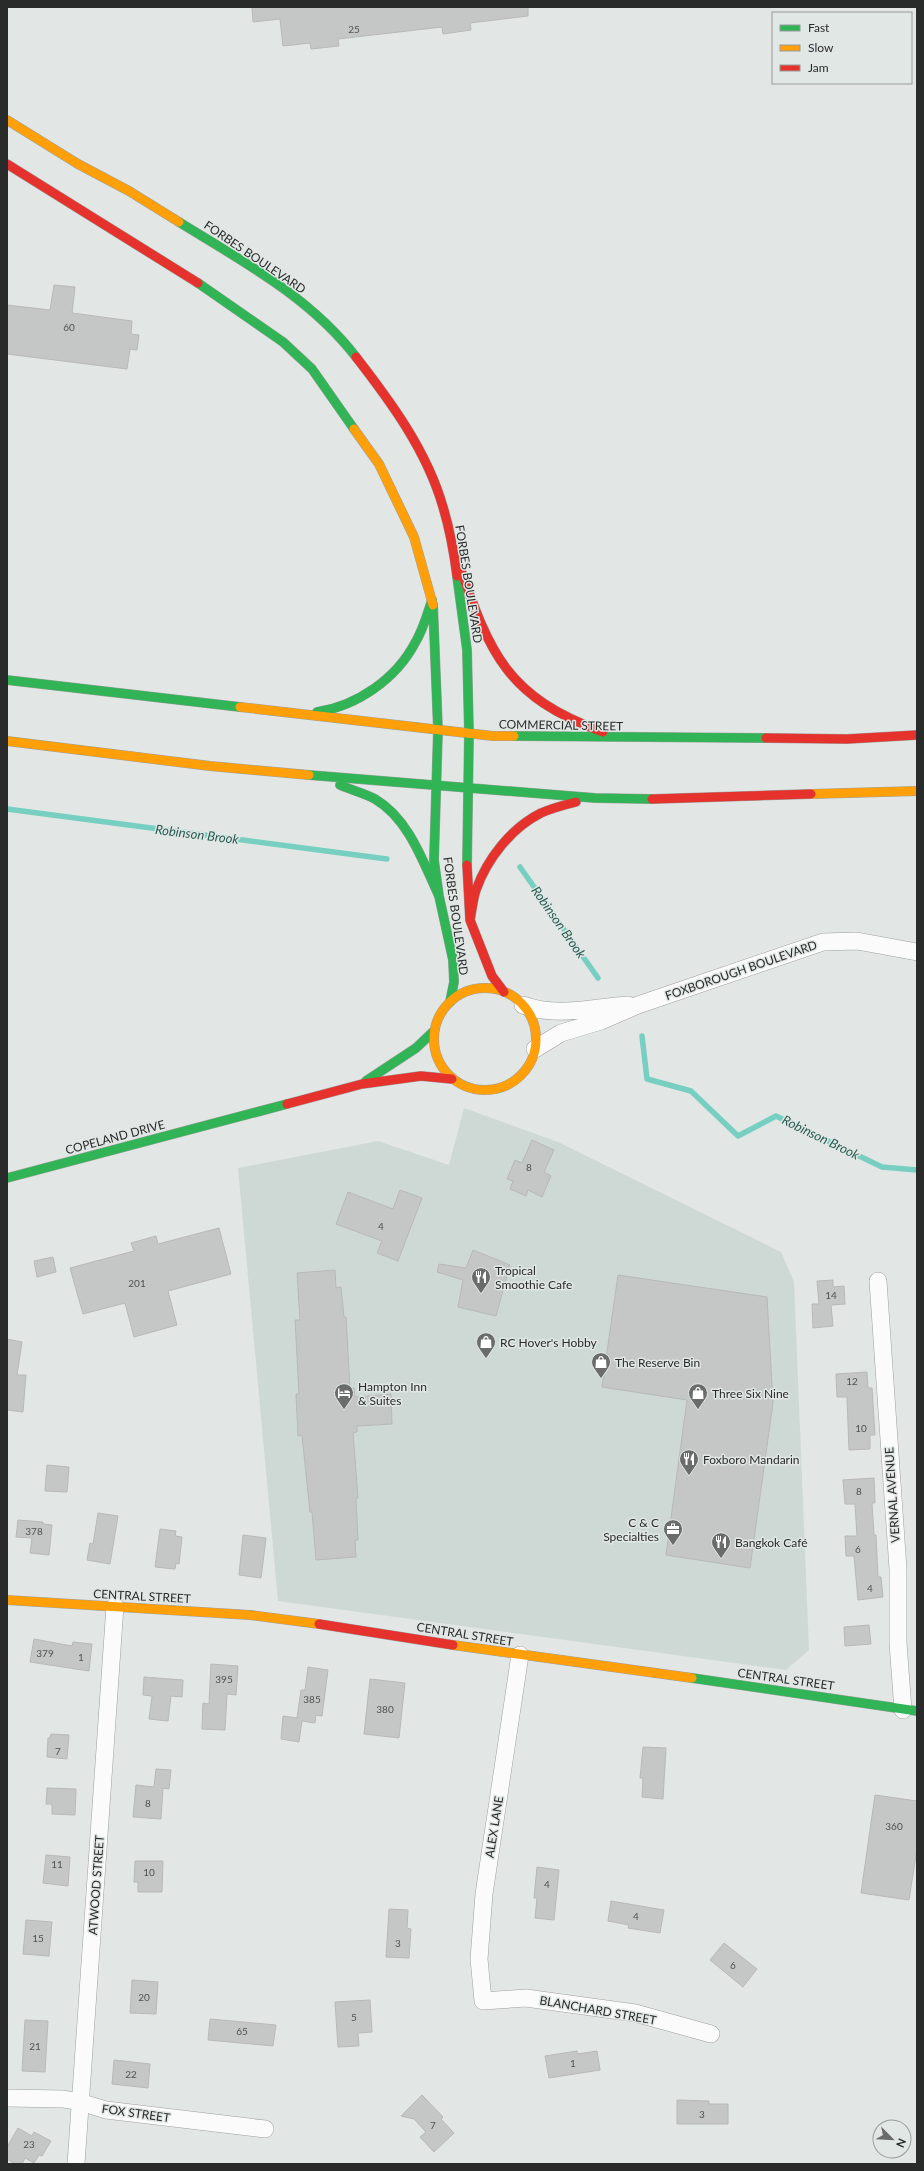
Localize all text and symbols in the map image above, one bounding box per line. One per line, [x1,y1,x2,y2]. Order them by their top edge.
legend [772,12,912,84]
text: Fast [808,20,830,35]
house number: 25 [348,23,360,35]
text: Slow [808,40,834,55]
text: Jam [808,60,829,75]
street label: FORBES BOULEVARD [201,217,309,297]
house number: 60 [63,321,75,333]
street label: FORBES BOULEVARD [452,524,486,644]
street label: COMMERCIAL STREET [499,716,623,734]
water label: Robinson Brook [154,821,241,847]
street label: FORBES BOULEVARD [440,856,472,976]
water label: Robinson Brook [528,883,590,962]
street label: FOXBOROUGH BOULEVARD [663,937,819,1003]
water label: Robinson Brook [780,1111,863,1163]
street label: COPELAND DRIVE [64,1116,166,1157]
house number: 8 [526,1161,532,1173]
house number: 4 [378,1220,384,1232]
place label: Tropical Smoothie Cafe [495,1263,572,1292]
restaurant icon: Tropical Smoothie Cafe [470,1266,492,1294]
house number: 201 [128,1277,146,1289]
house number: 14 [825,1289,837,1301]
shop icon: RC Hover's Hobby [475,1331,497,1359]
place label: RC Hover's Hobby [500,1335,598,1350]
shop icon: The Reserve Bin [590,1351,612,1379]
place label: The Reserve Bin [615,1355,700,1370]
house number: 12 [846,1375,858,1387]
place label: Hampton Inn & Suites [358,1379,427,1408]
hotel icon: Hampton Inn & Suites [333,1382,355,1410]
shop icon: Three Six Nine [687,1382,709,1410]
place label: Three Six Nine [712,1386,789,1401]
house number: 10 [855,1422,867,1434]
street label: VERNAL AVENUE [881,1447,903,1543]
restaurant icon: Foxboro Mandarin [678,1448,700,1476]
place label: Foxboro Mandarin [703,1452,800,1467]
house number: 8 [856,1485,862,1497]
place label: C & C Specialties [603,1515,659,1544]
office icon: C & C Specialties [662,1518,684,1546]
house number: 378 [25,1525,43,1537]
restaurant icon: Bangkok Café [710,1531,732,1559]
place label: Bangkok Café [735,1535,808,1550]
house number: 6 [855,1543,861,1555]
house number: 4 [867,1582,873,1594]
street label: CENTRAL STREET [93,1586,191,1606]
street label: CENTRAL STREET [416,1619,514,1649]
house number: 379 [36,1647,54,1659]
house number: 1 [78,1651,84,1663]
street label: CENTRAL STREET [737,1665,835,1693]
house number: 395 [215,1673,233,1685]
house number: 385 [303,1693,321,1705]
house number: 380 [376,1703,394,1715]
house number: 7 [55,1745,61,1757]
street label: ALEX LANE [482,1795,506,1859]
house number: 8 [145,1797,151,1809]
house number: 360 [885,1820,903,1832]
street label: ATWOOD STREET [85,1835,107,1935]
house number: 11 [51,1858,63,1870]
house number: 10 [143,1866,155,1878]
house number: 4 [544,1878,550,1890]
house number: 4 [633,1910,639,1922]
house number: 15 [32,1932,44,1944]
house number: 3 [395,1937,401,1949]
house number: 6 [730,1959,736,1971]
house number: 20 [138,1991,150,2003]
street label: BLANCHARD STREET [538,1992,658,2028]
house number: 5 [351,2011,357,2023]
house number: 65 [236,2025,248,2037]
house number: 21 [29,2040,41,2052]
house number: 1 [570,2057,576,2069]
house number: 22 [125,2068,137,2080]
street label: FOX STREET [101,2101,171,2125]
house number: 3 [699,2108,705,2120]
house number: 7 [430,2119,436,2131]
north arrow [872,2119,912,2159]
text: N [894,2137,909,2150]
house number: 23 [23,2138,35,2150]

